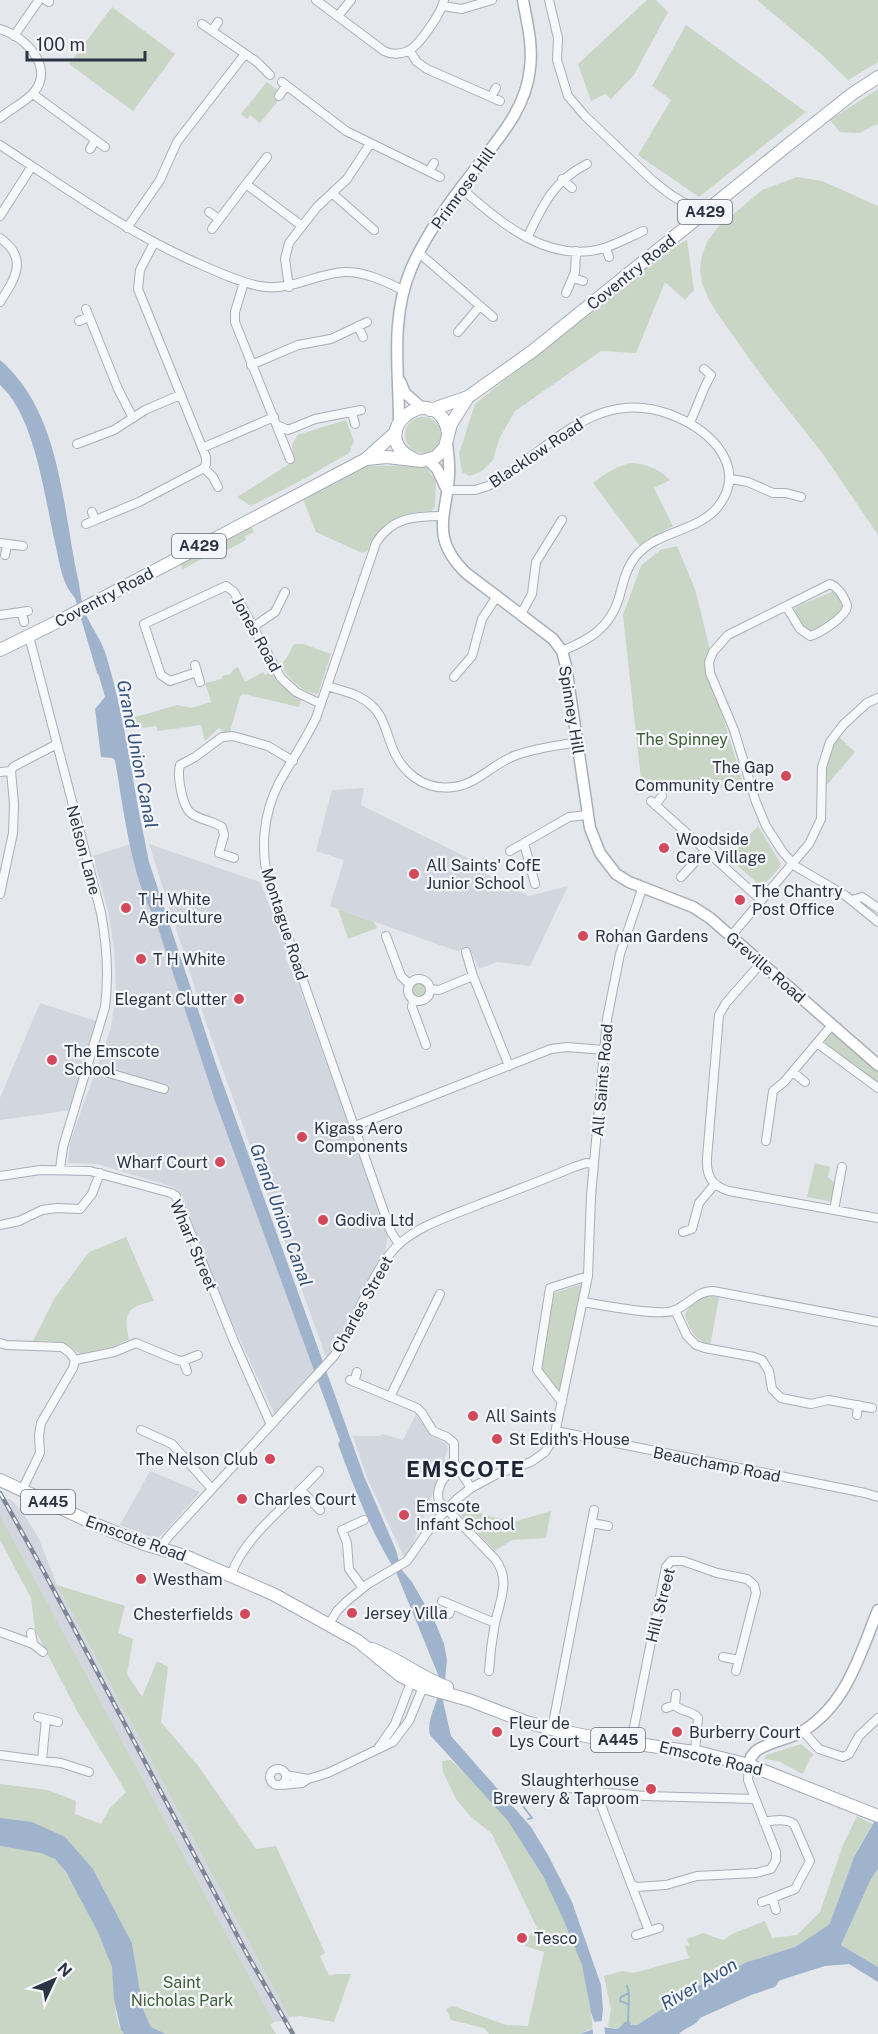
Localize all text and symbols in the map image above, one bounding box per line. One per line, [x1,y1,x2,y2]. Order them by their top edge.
scale bar [27,24,146,62]
text: 100 m [36,34,85,55]
street label: Primrose Hill [427,144,499,233]
road number: A429 [678,200,732,224]
street label: Coventry Road [583,231,680,314]
street label: Blacklow Road [486,415,587,492]
road number: A429 [172,534,226,558]
street label: Coventry Road [52,564,157,631]
street label: Jones Road [228,593,285,675]
street label: Spinney Hill [555,664,588,756]
water label: Grand Union Canal [113,678,162,830]
park label: The Spinney [636,730,728,749]
place label: The Gap Community Centre [635,758,774,795]
marker: The Gap Community Centre [779,769,793,783]
street label: Nelson Lane [62,803,105,897]
place label: Woodside Care Village [676,830,766,867]
marker: Woodside Care Village [657,841,671,855]
place label: All Saints' CofE Junior School [426,856,541,893]
street label: Montague Road [257,866,312,983]
marker: All Saints' CofE Junior School [407,867,421,881]
place label: The Chantry Post Office [752,882,843,919]
place label: T H White Agriculture [138,890,222,927]
marker: The Chantry Post Office [733,893,747,907]
marker: T H White Agriculture [119,901,133,915]
place label: Rohan Gardens [595,927,708,946]
street label: Greville Road [722,928,809,1007]
marker: Rohan Gardens [576,929,590,943]
place label: T H White [153,950,226,969]
marker: T H White [134,952,148,966]
place label: Elegant Clutter [115,990,227,1009]
marker: Elegant Clutter [232,992,246,1006]
street label: All Saints Road [588,1023,617,1137]
place label: The Emscote School [64,1042,160,1079]
marker: The Emscote School [45,1053,59,1067]
place label: Kigass Aero Components [314,1119,408,1156]
marker: Kigass Aero Components [295,1130,309,1144]
water label: Grand Union Canal [246,1140,317,1289]
place label: Wharf Court [116,1153,208,1172]
marker: Wharf Court [213,1155,227,1169]
street label: Wharf Street [166,1197,221,1293]
place label: Godiva Ltd [335,1211,414,1230]
marker: Godiva Ltd [316,1213,330,1227]
street label: Charles Street [328,1253,397,1356]
place label: All Saints [485,1407,556,1426]
marker: All Saints [466,1409,480,1423]
place label: St Edith's House [509,1430,630,1449]
marker: St Edith's House [490,1432,504,1446]
street label: Beauchamp Road [652,1443,782,1486]
place label: The Nelson Club [136,1450,258,1469]
marker: The Nelson Club [263,1452,277,1466]
district label: EMSCOTE [406,1456,526,1482]
road number: A445 [21,1490,75,1514]
place label: Charles Court [254,1490,356,1509]
marker: Charles Court [235,1492,249,1506]
place label: Emscote Infant School [416,1497,515,1534]
marker: Emscote Infant School [397,1508,411,1522]
street label: Emscote Road [83,1511,189,1565]
street label: Hill Street [642,1566,679,1644]
place label: Westham [153,1570,223,1589]
marker: Westham [134,1572,148,1586]
place label: Jersey Villa [364,1604,448,1623]
place label: Chesterfields [133,1605,233,1624]
marker: Jersey Villa [345,1606,359,1620]
marker: Chesterfields [238,1607,252,1621]
place label: Fleur de Lys Court [509,1714,580,1751]
place label: Burberry Court [689,1723,801,1742]
marker: Fleur de Lys Court [490,1725,504,1739]
marker: Burberry Court [670,1725,684,1739]
road number: A445 [591,1728,645,1752]
street label: Emscote Road [657,1737,764,1780]
place label: Slaughterhouse Brewery & Taproom [493,1771,639,1808]
marker: Slaughterhouse Brewery & Taproom [644,1782,658,1796]
place label: Tesco [534,1929,577,1948]
marker: Tesco [515,1931,529,1945]
north arrow [24,1950,84,2010]
water label: River Avon [657,1953,741,2014]
text: N [53,1959,76,1981]
park label: Saint Nicholas Park [131,1973,233,2010]

